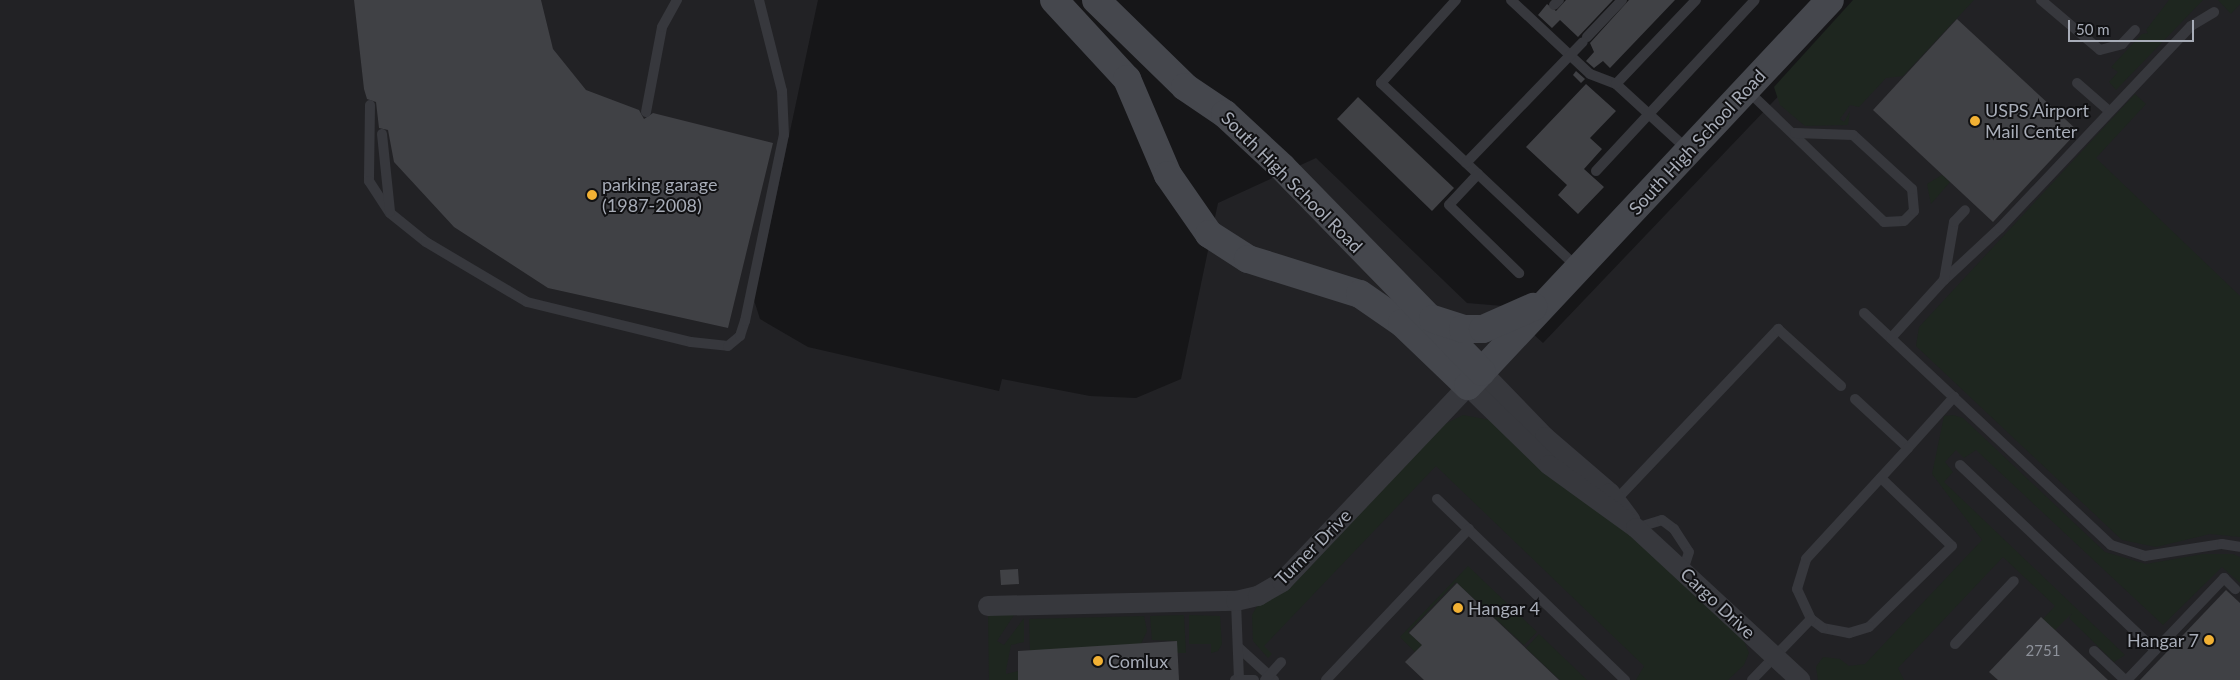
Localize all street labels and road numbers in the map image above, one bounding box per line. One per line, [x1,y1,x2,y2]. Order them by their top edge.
street label: South High School Road [1624,65,1770,219]
street label: South High School Road [1217,107,1367,257]
street label: Turner Drive [1270,504,1356,590]
street label: Cargo Drive [1676,563,1760,643]

